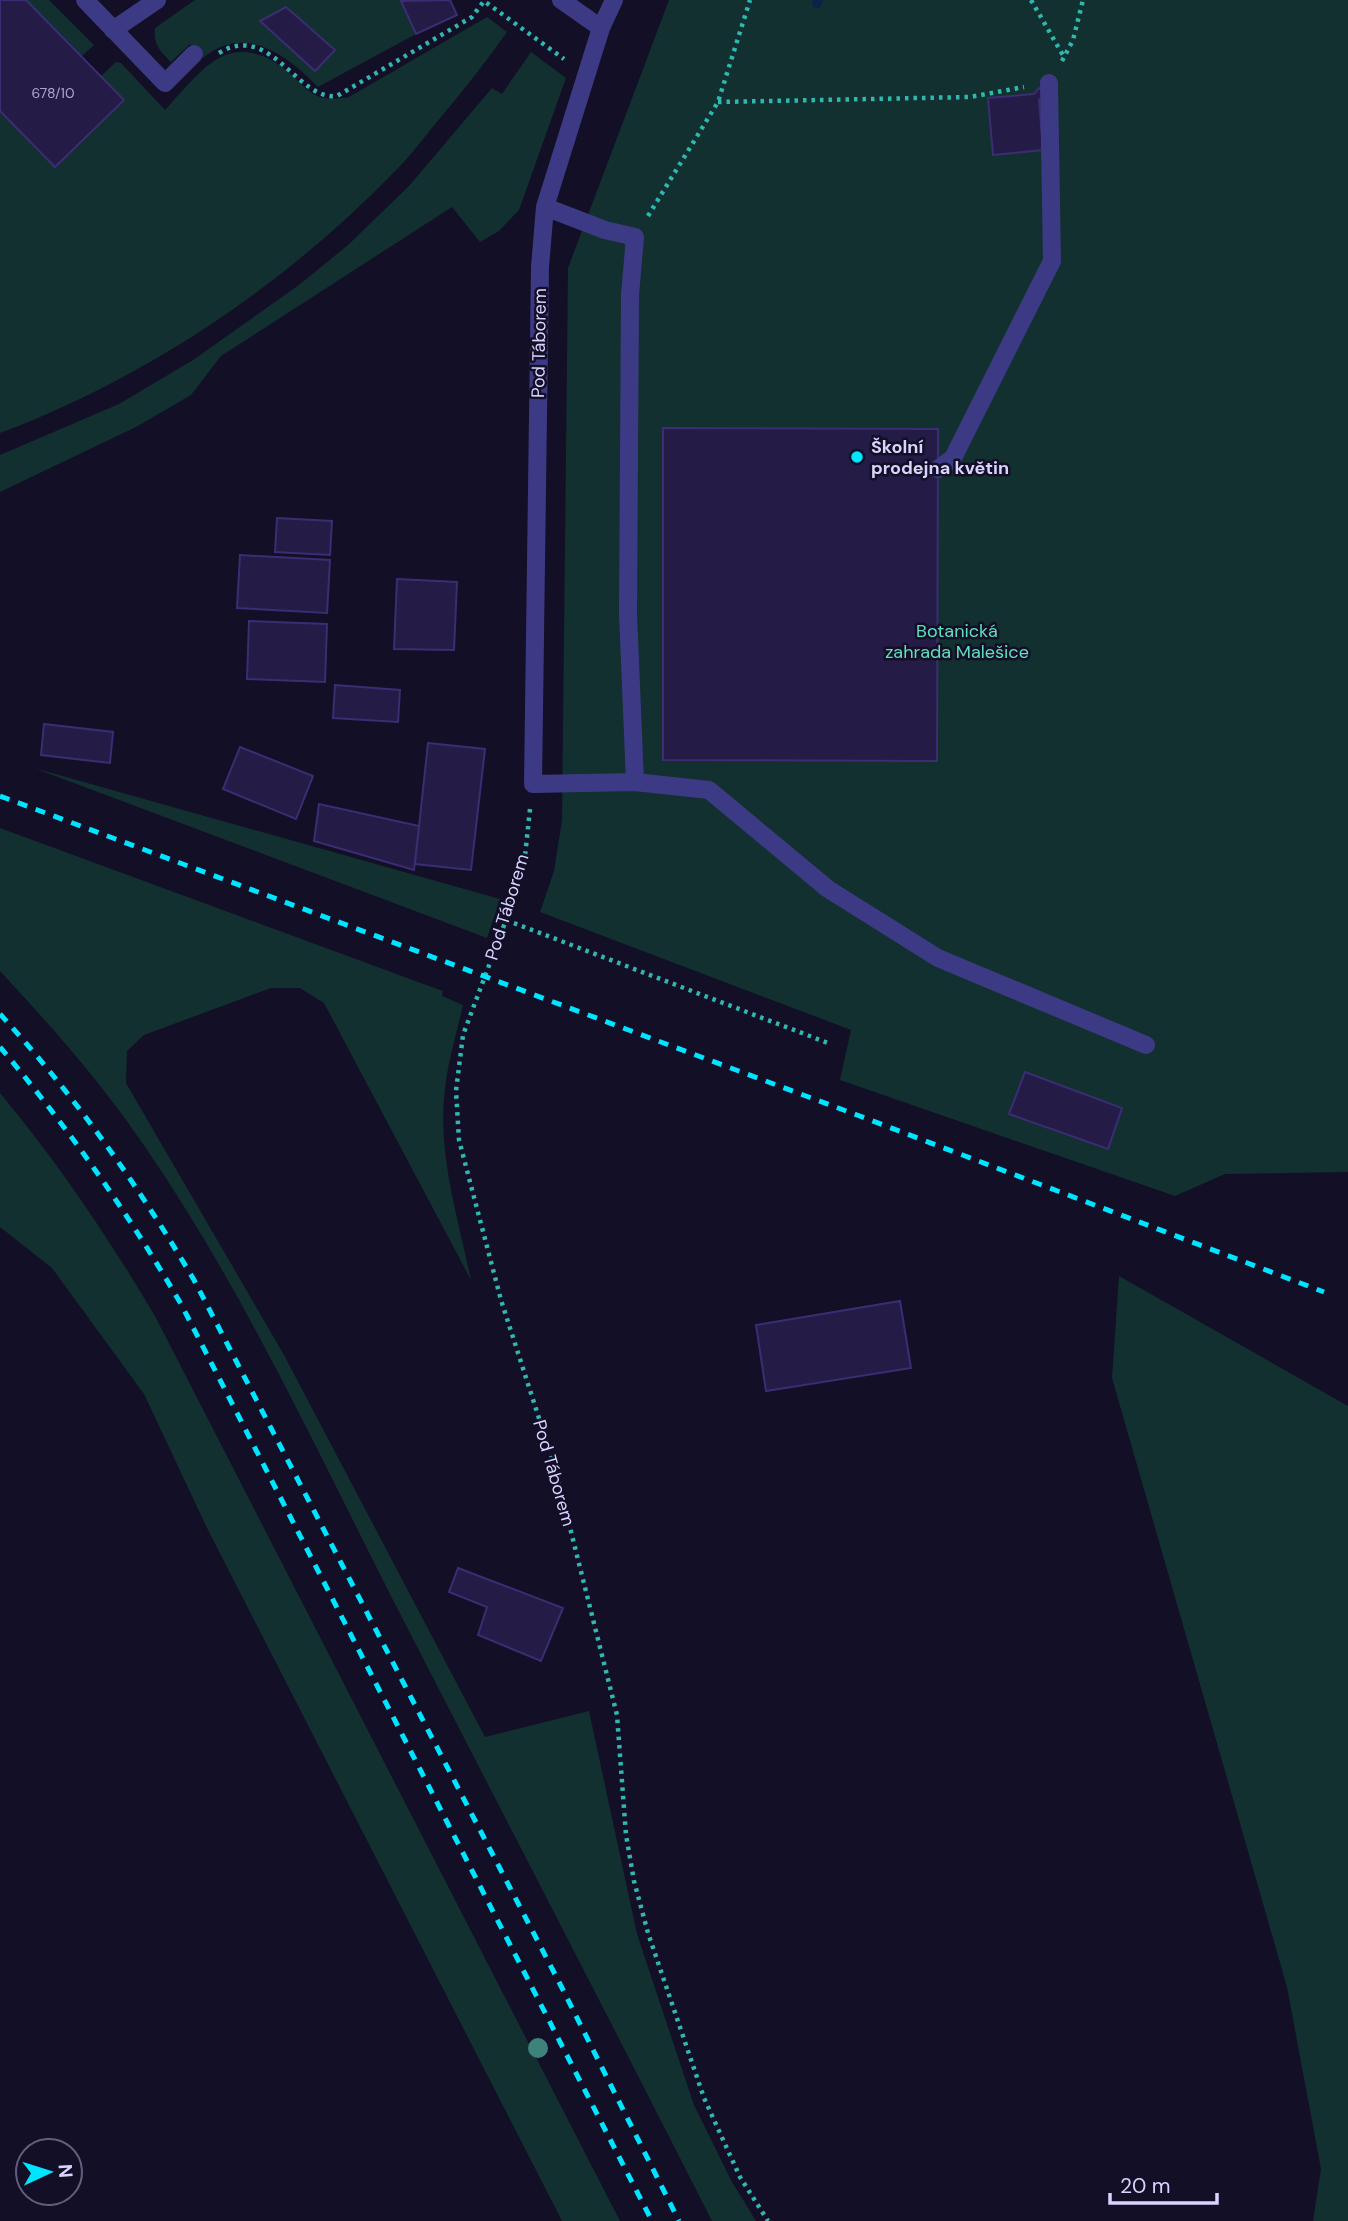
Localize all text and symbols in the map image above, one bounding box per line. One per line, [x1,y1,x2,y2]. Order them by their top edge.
house number: 678/10 [31,84,75,102]
street label: Pod Táborem [526,288,552,398]
place label: Školní prodejna květin [871,435,1009,480]
marker: Školní prodejna květin [849,449,865,465]
park label: Botanická zahrada Malešice [885,619,1029,664]
street label: Pod Táborem [479,851,535,963]
street label: Pod Táborem [527,1417,581,1529]
north arrow [14,2137,84,2207]
scale bar [1110,2162,1217,2206]
text: N [53,2163,78,2179]
text: 20 m [1120,2172,1171,2200]

